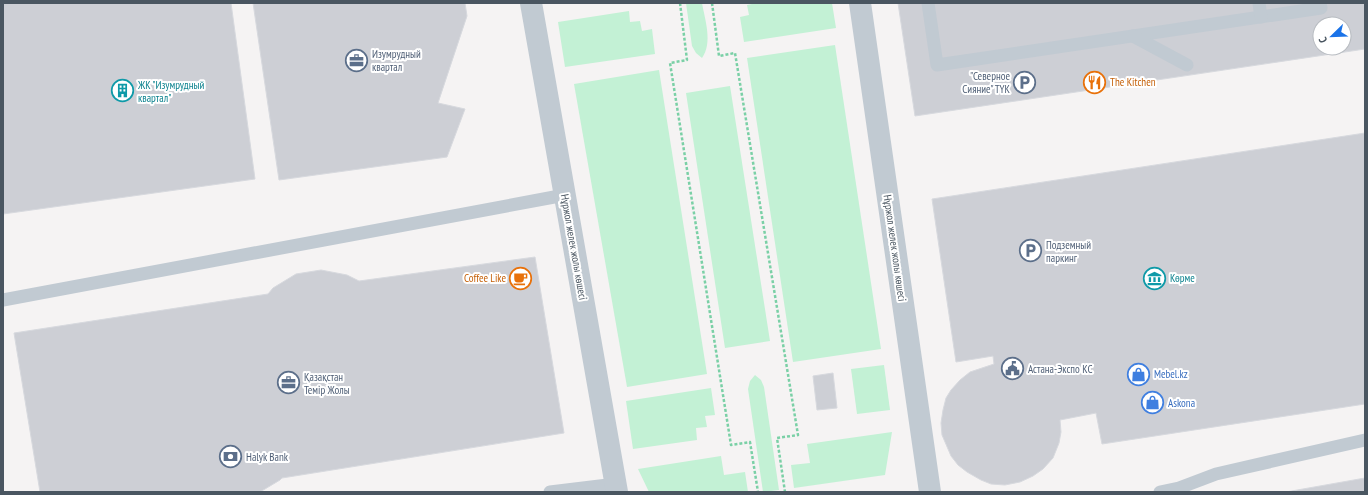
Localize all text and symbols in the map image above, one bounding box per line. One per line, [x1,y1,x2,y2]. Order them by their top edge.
north arrow [1312,16,1352,56]
text: С [1315,35,1330,45]
office icon: Изумрудный квартал [344,47,370,73]
place label: Изумрудный квартал [372,47,421,74]
place label: "Северное Cияние" ТҮК [962,69,1011,96]
parking icon: "Северное Cияние" ТҮК [1012,69,1038,95]
restaurant icon: The Kitchen [1081,69,1107,95]
place label: The Kitchen [1110,75,1156,89]
building icon: ЖК "Изумрудный квартал" [110,78,136,104]
place label: ЖК "Изумрудный квартал" [137,78,204,105]
street label: Нұржол желек жолы көшесі [558,193,590,301]
street label: Нұржол желек жолы көшесі [881,194,909,302]
parking icon: Подземный паркинг [1017,238,1043,264]
place label: Подземный паркинг [1046,238,1091,265]
cafe icon: Coffee Like [508,265,534,291]
museum icon: Көрме [1141,265,1167,291]
place label: Coffee Like [464,271,506,285]
place label: Көрме [1170,271,1195,285]
public building icon: Астана-Экспо КС [1000,356,1026,382]
shop icon: Mebel.kz [1126,361,1152,387]
place label: Астана-Экспо КС [1028,362,1092,376]
place label: Mebel.kz [1154,367,1188,381]
office icon: Қазақстан Темір Жолы [276,370,302,396]
place label: Қазақстан Темір Жолы [304,370,350,397]
shop icon: Askona [1139,390,1165,416]
place label: Askona [1168,396,1195,410]
bank icon: Halyk Bank [218,444,244,470]
place label: Halyk Bank [246,450,289,464]

